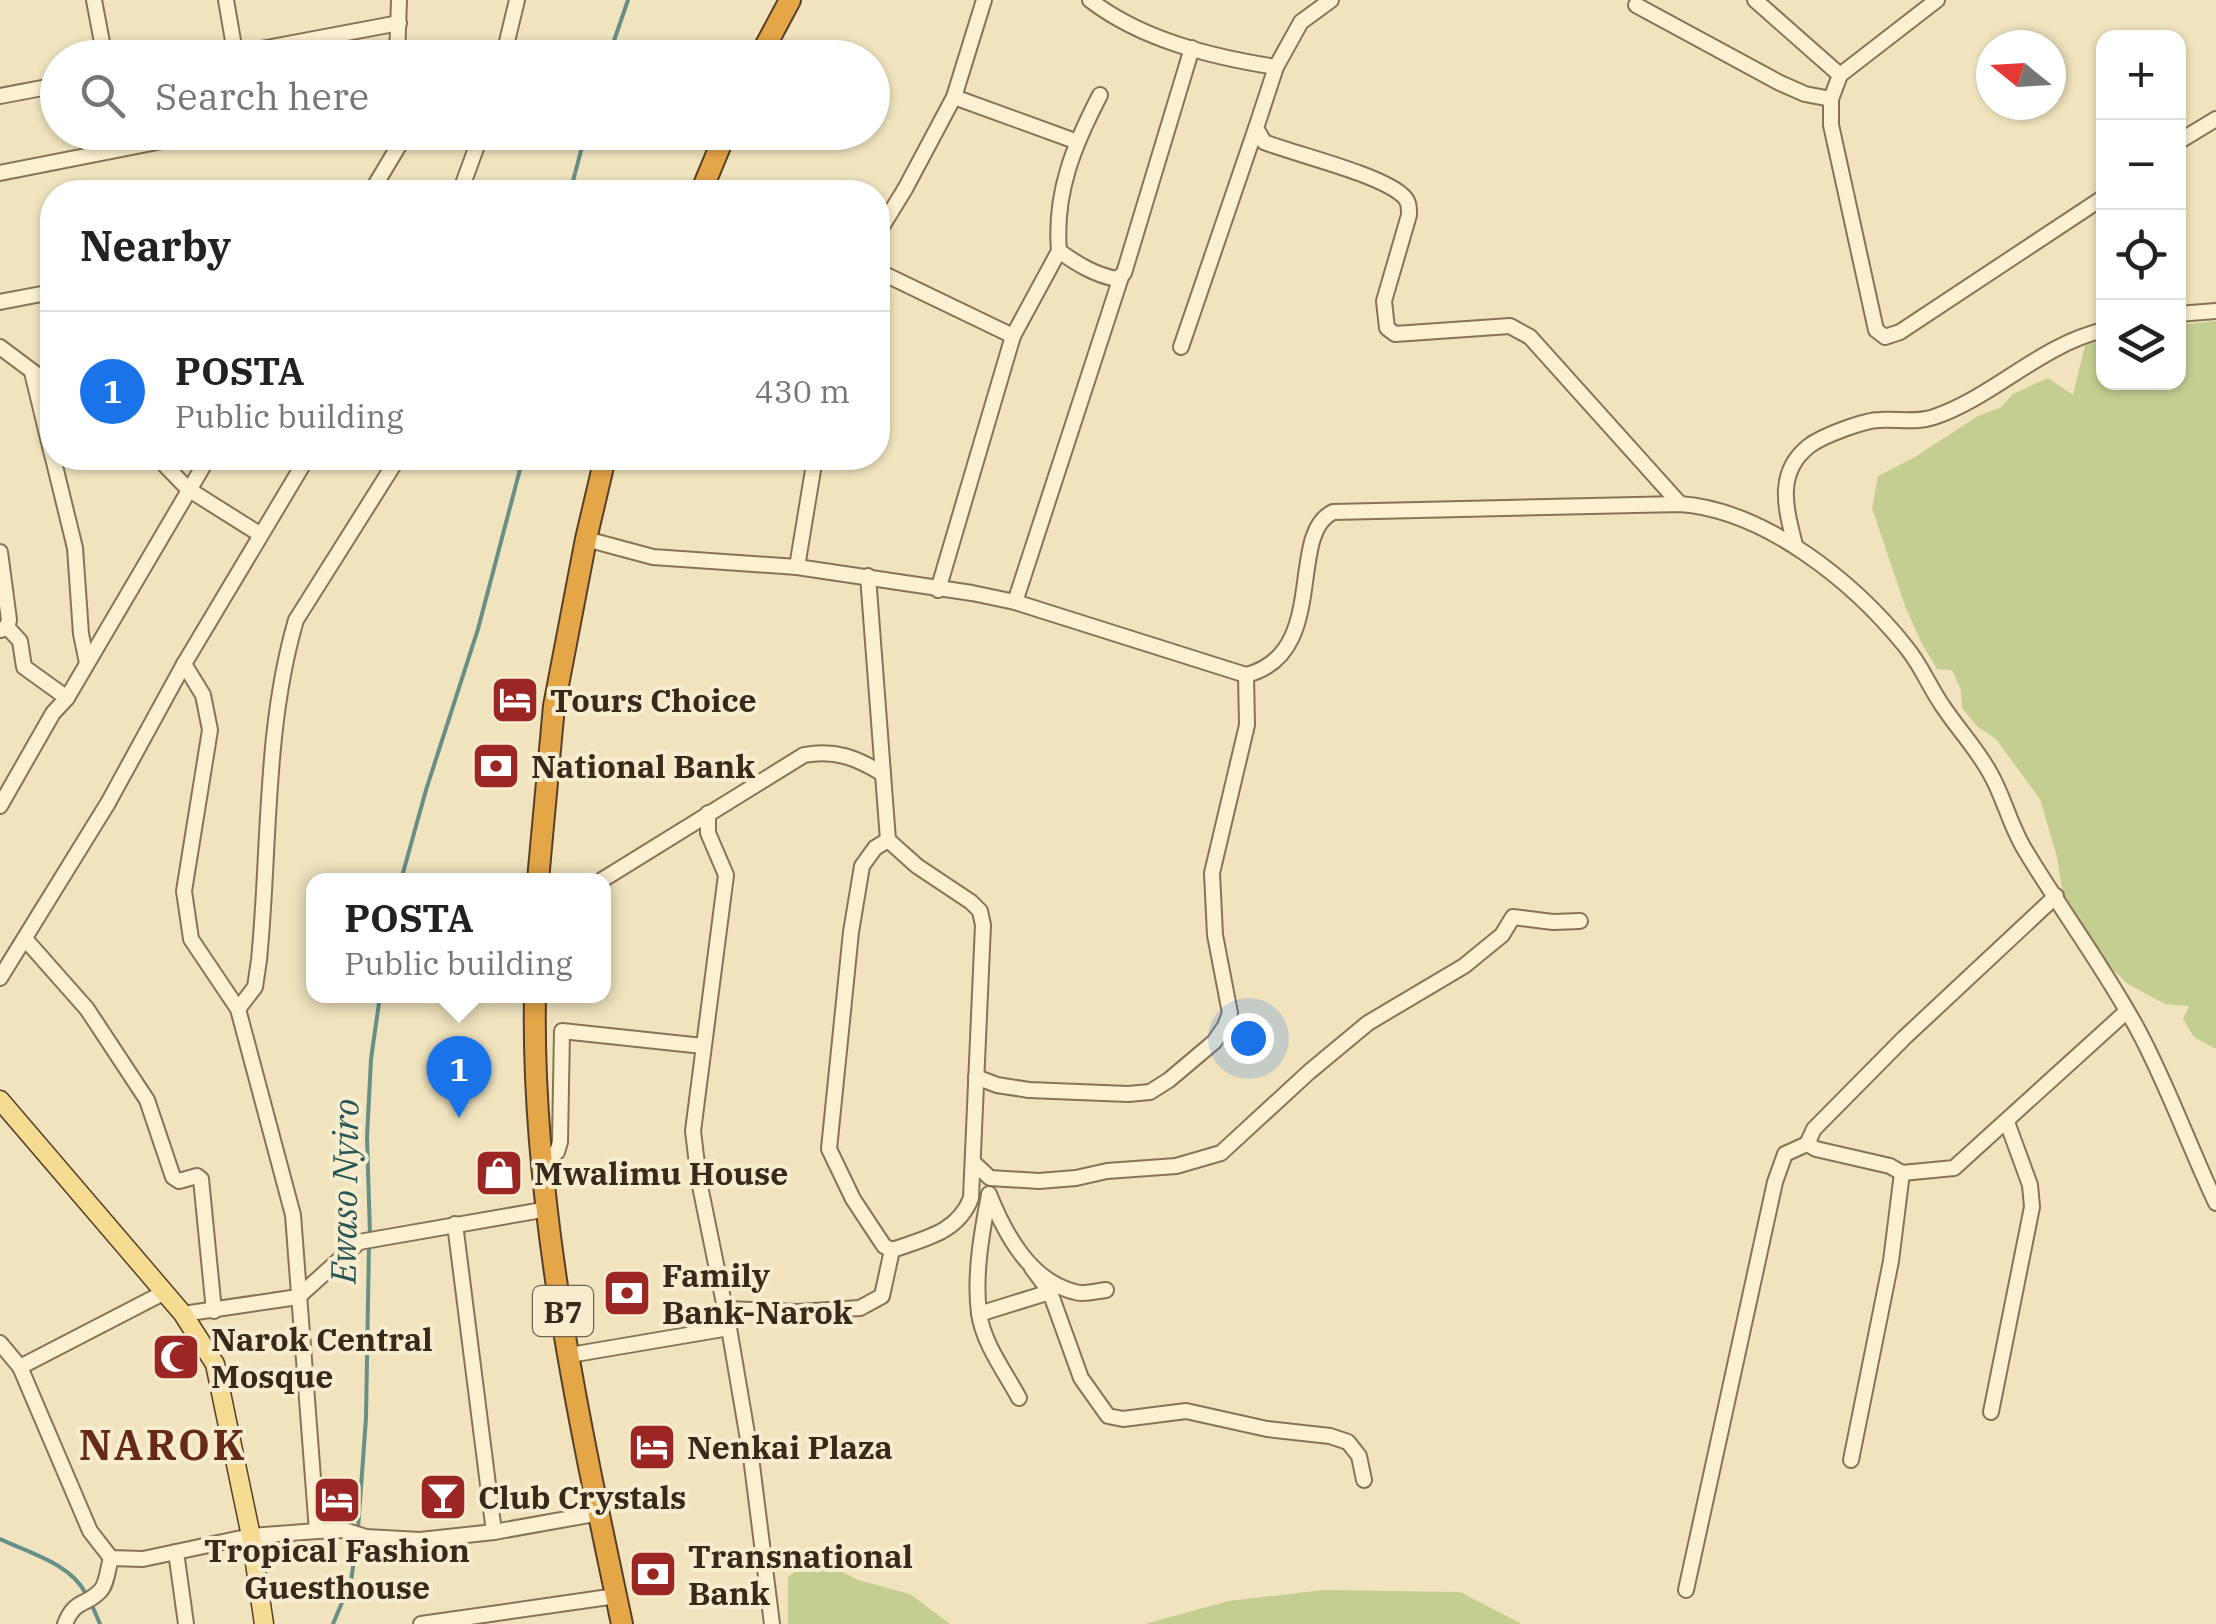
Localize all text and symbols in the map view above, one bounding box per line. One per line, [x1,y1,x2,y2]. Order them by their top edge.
north arrow [1976,30,2066,120]
map controls [2096,30,2186,390]
button: + [2096,30,2186,120]
search box [40,40,890,150]
icon: search [75,68,130,123]
text: Search here [155,71,369,120]
button: − [2096,120,2186,210]
button: locate [2096,210,2186,300]
text: Nearby [80,218,231,273]
button: layers [2096,300,2186,390]
text: POSTA [175,346,304,395]
text: 1 [103,370,122,412]
text: 430 m [754,370,850,412]
text: Public building [175,395,404,437]
hotel icon: Tours Choice [489,674,541,726]
place label: Tours Choice [550,679,757,721]
bank icon: National Bank [470,740,522,792]
place label: National Bank [531,745,755,787]
popup [306,873,611,1003]
text: POSTA [344,893,474,942]
text: Public building [344,942,573,984]
your location [1223,1013,1274,1064]
pin: 1 [426,1036,492,1118]
water label: Ewaso Nyiro [319,1098,369,1285]
shop icon: Mwalimu House [473,1147,525,1199]
place label: Mwalimu House [534,1152,788,1194]
place label: Family Bank-Narok [662,1254,853,1333]
bank icon: Family Bank-Narok [601,1267,653,1319]
road number: B7 [533,1286,593,1336]
place label: Narok Central Mosque [211,1318,433,1397]
mosque icon: Narok Central Mosque [150,1331,202,1383]
district label: NAROK [79,1417,247,1472]
hotel icon: Nenkai Plaza [626,1421,678,1473]
place label: Nenkai Plaza [687,1426,893,1468]
bar icon: Club Crystals [417,1471,469,1523]
hotel icon: Tropical Fashion Guesthouse [311,1474,363,1526]
place label: Club Crystals [478,1476,686,1518]
place label: Tropical Fashion Guesthouse [204,1529,470,1608]
place label: Transnational Bank [688,1535,913,1614]
bank icon: Transnational Bank [627,1548,679,1600]

